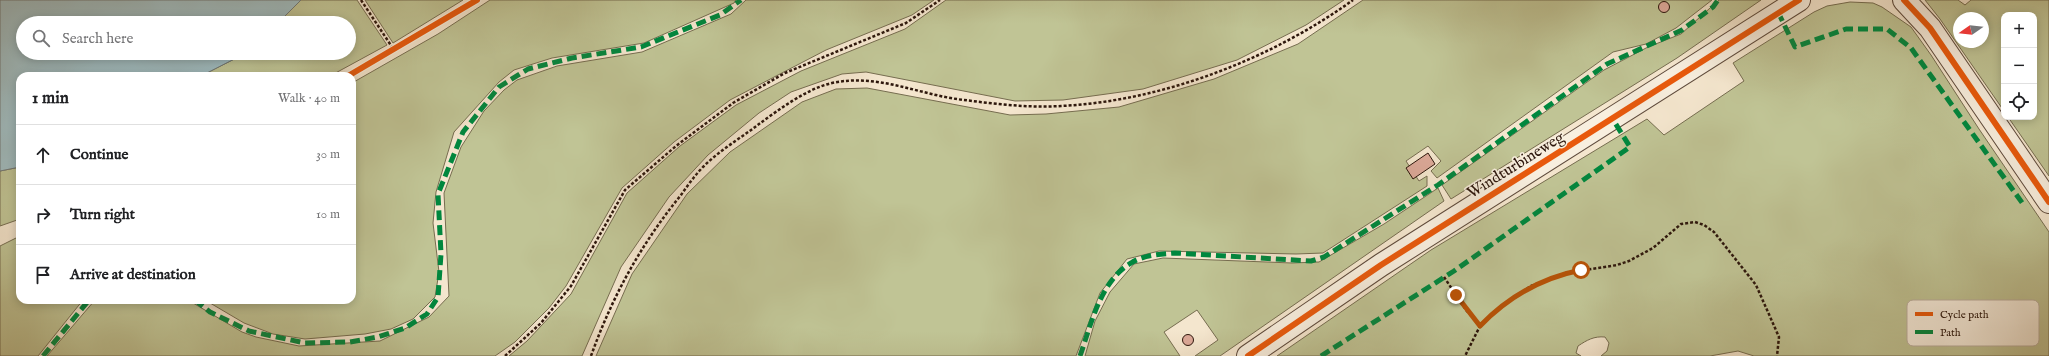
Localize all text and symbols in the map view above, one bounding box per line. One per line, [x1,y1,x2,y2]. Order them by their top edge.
north arrow [1953,12,1989,48]
map controls [2001,12,2037,120]
button: + [2001,12,2037,48]
search box [16,16,356,60]
icon: search [30,27,52,49]
text: Search here [62,29,133,48]
button: − [2001,48,2037,84]
button: locate [2001,84,2037,120]
text: 1 min [32,88,69,109]
text: Walk · 40 m [278,90,340,107]
street label: Windturbineweg [1464,128,1569,204]
icon: ahead [32,144,54,166]
text: Continue [70,145,128,164]
text: 30 m [316,146,340,163]
icon: right [32,204,54,226]
text: Turn right [70,205,135,224]
text: 10 m [316,206,340,223]
route start [1572,261,1590,279]
icon: arrive [32,264,54,286]
text: Arrive at destination [70,265,196,284]
route end [1447,286,1465,304]
legend [1907,300,2039,346]
text: Cycle path [1940,308,1989,322]
text: Path [1940,326,1961,340]

